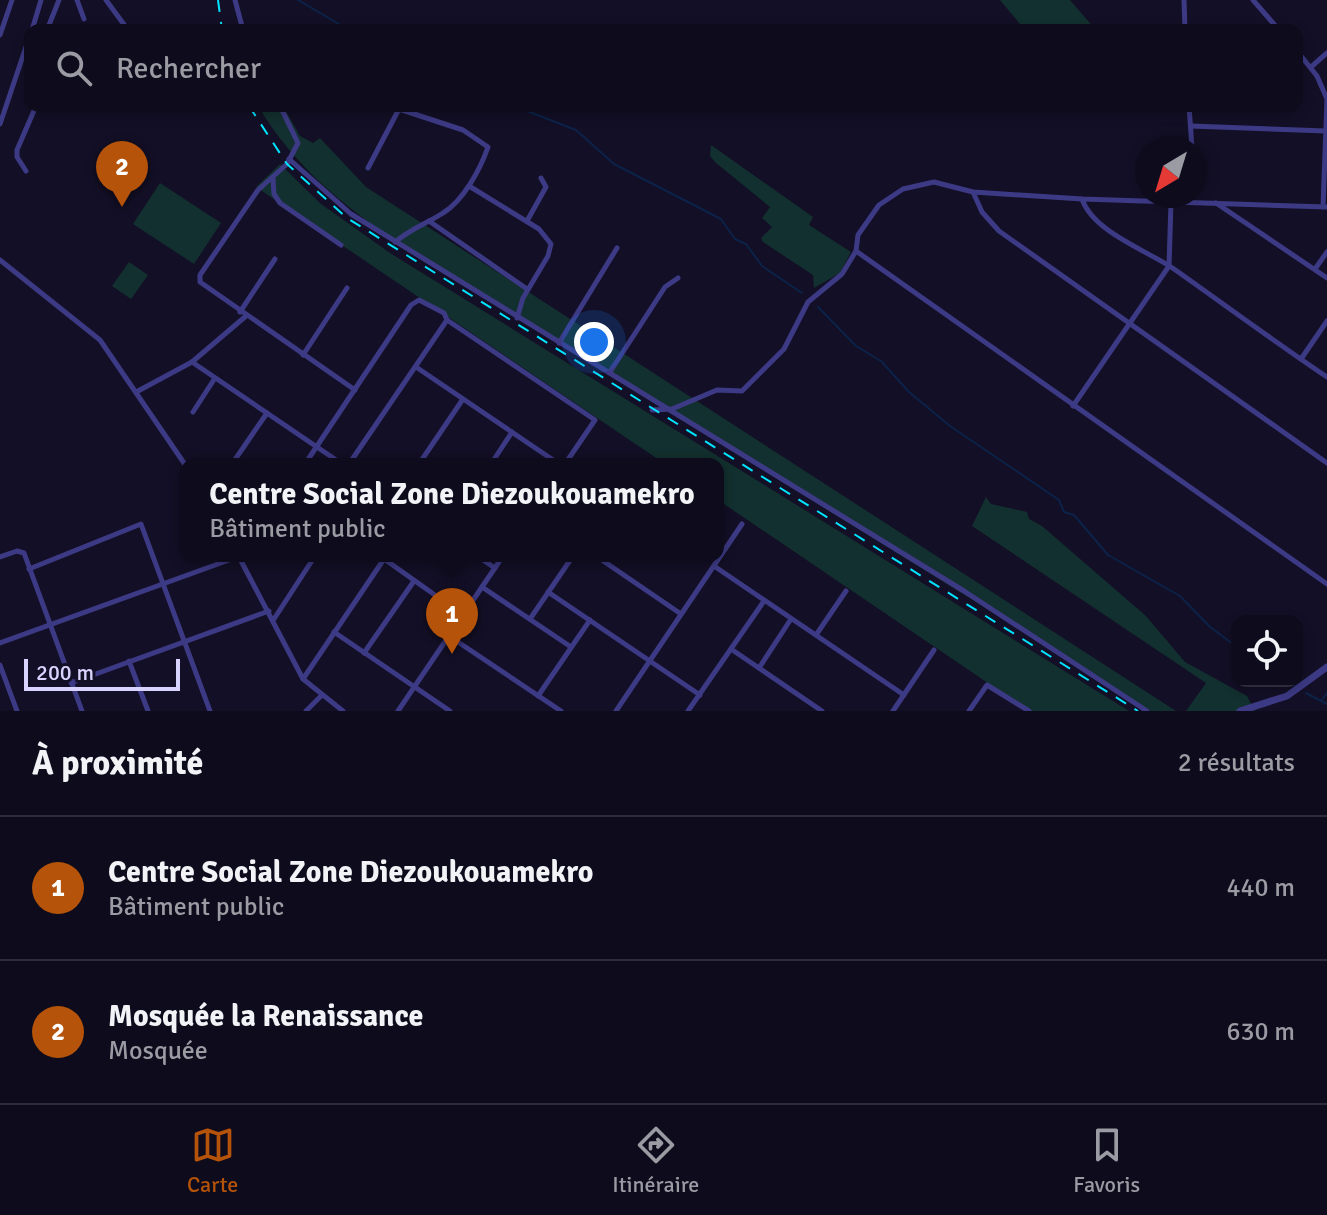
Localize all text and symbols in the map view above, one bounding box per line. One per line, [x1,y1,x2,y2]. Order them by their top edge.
search box [24,24,1303,112]
icon: search [52,46,96,90]
text: Rechercher [116,50,261,87]
north arrow [1135,136,1207,208]
pin: 2 [96,141,148,207]
your location [574,322,614,362]
popup [180,458,724,562]
text: Centre Social Zone Diezoukouamekro [209,476,695,513]
text: Bâtiment public [209,513,386,545]
pin: 1 [426,588,478,654]
map controls [1231,615,1303,687]
button: locate [1231,615,1303,687]
scale bar [24,655,180,691]
text: 200 m [36,659,94,686]
text: À proximité [32,742,203,784]
text: 2 résultats [1178,747,1295,779]
text: Centre Social Zone Diezoukouamekro [108,854,593,891]
text: 1 [51,872,65,904]
text: 440 m [1226,872,1295,904]
text: Bâtiment public [108,891,284,923]
text: Mosquée la Renaissance [108,998,423,1035]
text: 2 [51,1016,65,1048]
text: 630 m [1226,1016,1295,1048]
text: Mosquée [108,1035,208,1067]
tab: Carte [187,1123,238,1198]
tab: Itinéraire [612,1123,699,1198]
tab: Favoris [1073,1123,1140,1198]

